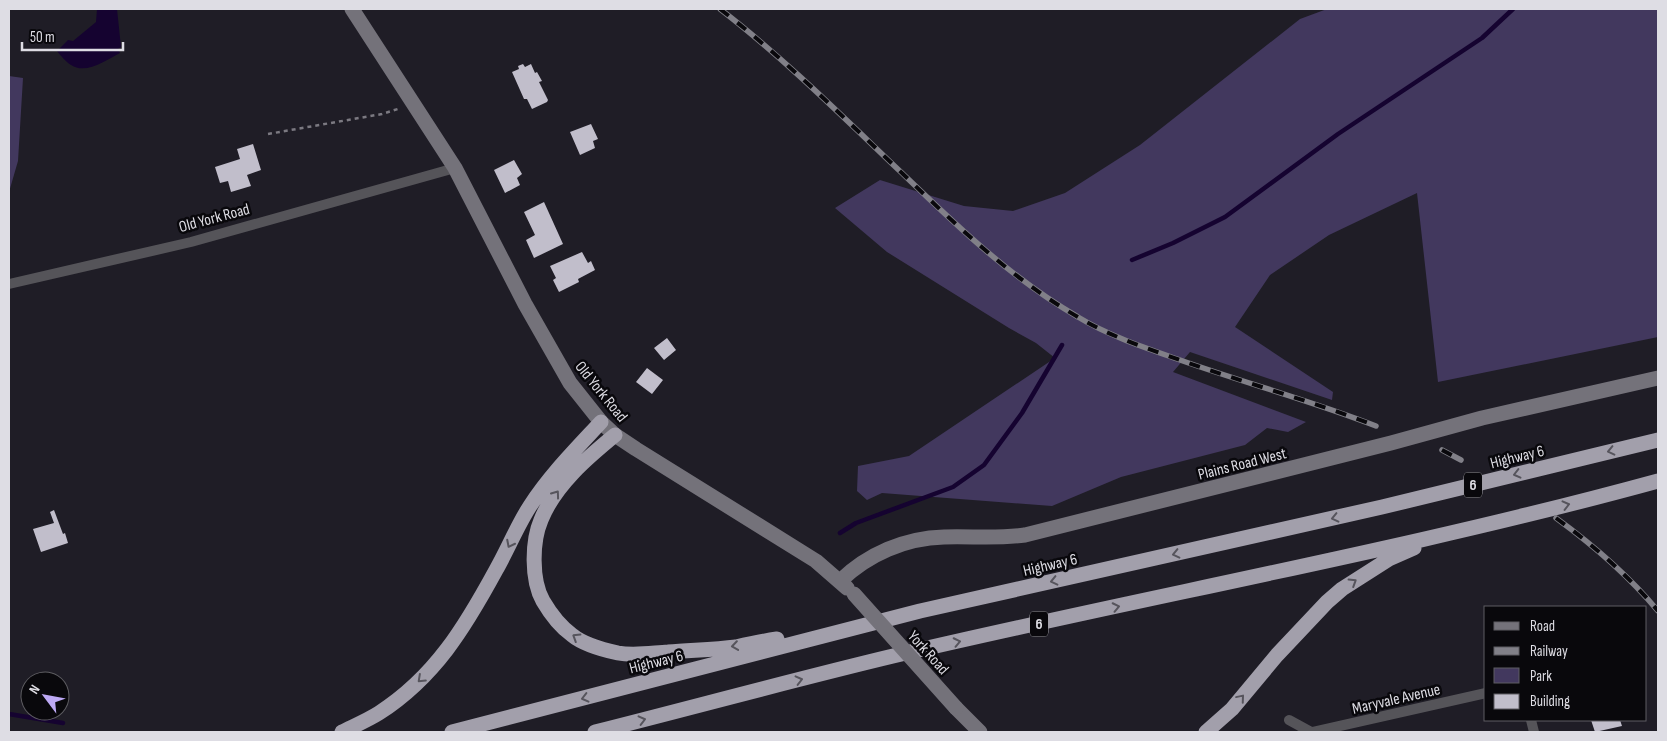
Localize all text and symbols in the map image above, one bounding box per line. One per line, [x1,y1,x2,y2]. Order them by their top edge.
scale bar [22,20,124,52]
text: 50 m [30,28,55,47]
street label: Old York Road [177,200,252,237]
street label: Old York Road [571,358,631,426]
street label: Highway 6 [1488,442,1546,473]
street label: Plains Road West [1196,444,1289,485]
one-way arrow [1607,445,1616,456]
one-way arrow [1512,468,1521,479]
road number: 6 [1464,472,1482,498]
one-way arrow [550,490,559,500]
one-way arrow [1562,500,1571,511]
one-way arrow [1330,512,1339,523]
one-way arrow [506,539,516,548]
one-way arrow [1172,548,1181,558]
street label: Highway 6 [1021,550,1079,581]
one-way arrow [1050,575,1059,586]
one-way arrow [1348,578,1357,588]
one-way arrow [1112,602,1120,613]
legend [1484,606,1647,721]
road number: 6 [1030,612,1048,636]
text: Road [1530,617,1555,636]
street label: York Road [903,627,952,679]
one-way arrow [573,633,582,643]
one-way arrow [953,637,962,648]
one-way arrow [731,640,739,651]
text: Railway [1530,642,1568,661]
street label: Highway 6 [627,647,685,678]
text: Park [1530,667,1552,686]
north arrow [20,671,70,721]
one-way arrow [418,673,427,682]
one-way arrow [795,675,804,686]
street label: Maryvale Avenue [1350,680,1442,719]
text: N [25,682,44,697]
one-way arrow [581,692,590,703]
text: Building [1530,692,1570,711]
one-way arrow [1235,695,1244,704]
one-way arrow [637,715,646,726]

